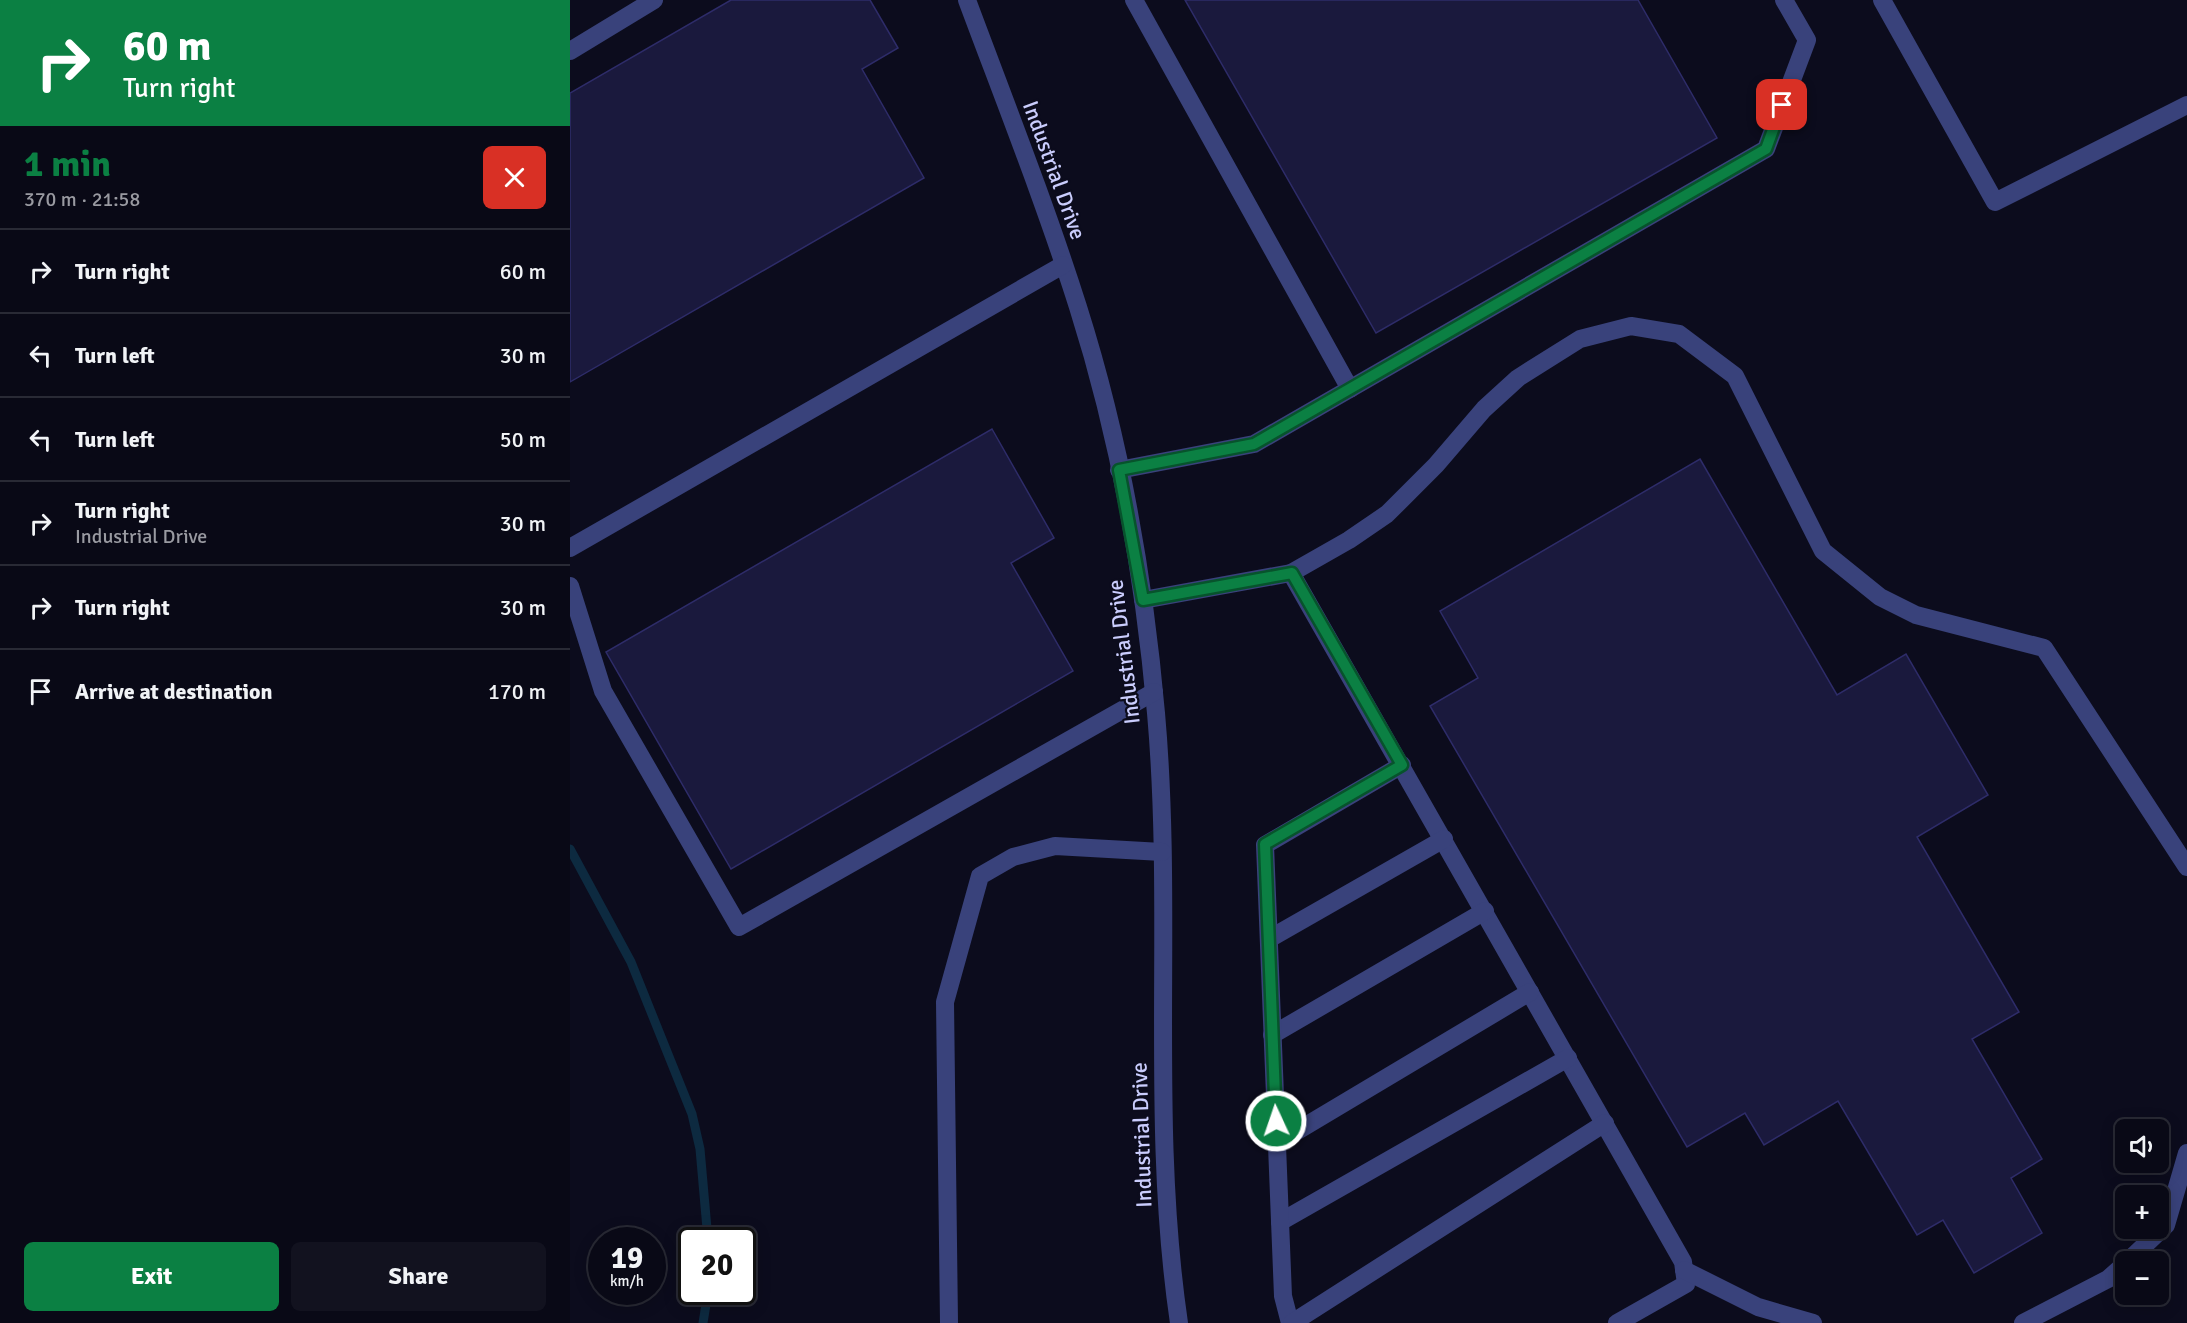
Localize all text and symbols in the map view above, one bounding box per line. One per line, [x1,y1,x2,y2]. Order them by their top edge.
text: 60 m [123,21,212,72]
icon: right [24,24,102,102]
text: Turn right [123,72,236,105]
pin [1756,79,1807,130]
icon: arrive [1765,88,1798,121]
street label: Industrial Drive [1017,97,1092,243]
text: 1 min [24,142,111,187]
button: close [483,146,546,209]
text: 370 m · 21:58 [24,187,140,212]
icon: right [24,255,57,288]
text: Turn right [75,258,170,285]
text: 60 m [500,258,546,285]
icon: left [24,339,57,372]
text: Turn left [75,342,155,369]
text: 30 m [500,342,546,369]
icon: left [24,423,57,456]
text: Turn left [75,426,155,453]
text: 50 m [500,426,546,453]
text: Turn right [75,497,170,524]
icon: right [24,507,57,540]
text: 30 m [500,510,546,537]
text: Industrial Drive [75,524,207,549]
street label: Industrial Drive [1101,578,1146,726]
icon: right [24,591,57,624]
text: Turn right [75,594,170,621]
text: 30 m [500,594,546,621]
icon: arrive [24,675,57,708]
text: Arrive at destination [75,678,272,705]
text: 170 m [488,678,546,705]
street label: Industrial Drive [1125,1062,1158,1208]
position arrow [1244,1089,1308,1153]
map controls [2115,1119,2169,1305]
button: sound [2115,1119,2169,1173]
button: + [2115,1185,2169,1239]
speed limit sign: 20 [678,1227,756,1305]
text: 19 [611,1240,643,1277]
button: Exit [24,1242,279,1311]
button: Share [291,1242,546,1311]
button: − [2115,1251,2169,1305]
text: km/h [610,1272,644,1290]

